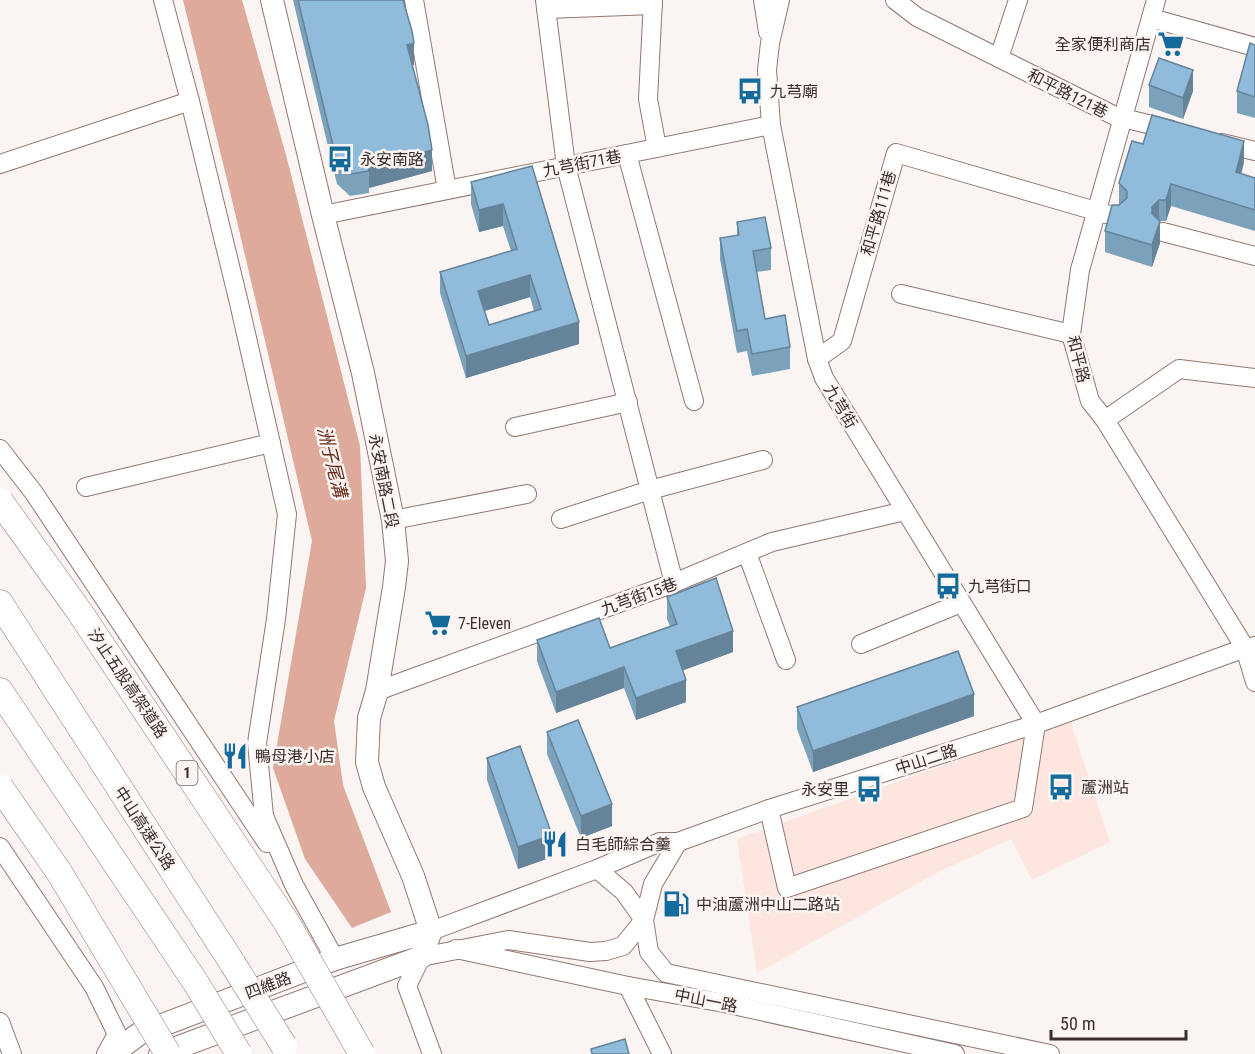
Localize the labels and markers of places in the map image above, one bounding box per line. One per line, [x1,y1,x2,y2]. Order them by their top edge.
supermarket icon: 全家便利商店 [1156,29,1186,59]
place label: 全家便利商店 [1055,35,1151,54]
bus stop icon: 九芎廟 [735,76,765,106]
place label: 九芎廟 [770,82,818,101]
bus stop icon: 永安南路 [325,144,355,174]
place label: 永安南路 [360,150,424,169]
bus stop icon: 九芎街口 [933,571,963,601]
place label: 九芎街口 [968,577,1032,596]
supermarket icon: 7-Eleven [423,608,453,638]
place label: 7-Eleven [458,614,511,633]
restaurant icon: 鴨母港小店 [220,741,250,771]
place label: 鴨母港小店 [255,747,335,766]
bus stop icon: 蘆洲站 [1046,772,1076,802]
bus stop icon: 永安里 [854,774,884,804]
place label: 蘆洲站 [1081,778,1129,797]
place label: 永安里 [801,780,849,799]
restaurant icon: 白毛師綜合羹 [540,829,570,859]
place label: 白毛師綜合羹 [575,835,671,854]
fuel station icon: 中油蘆洲中山二路站 [661,889,691,919]
place label: 中油蘆洲中山二路站 [696,895,840,914]

